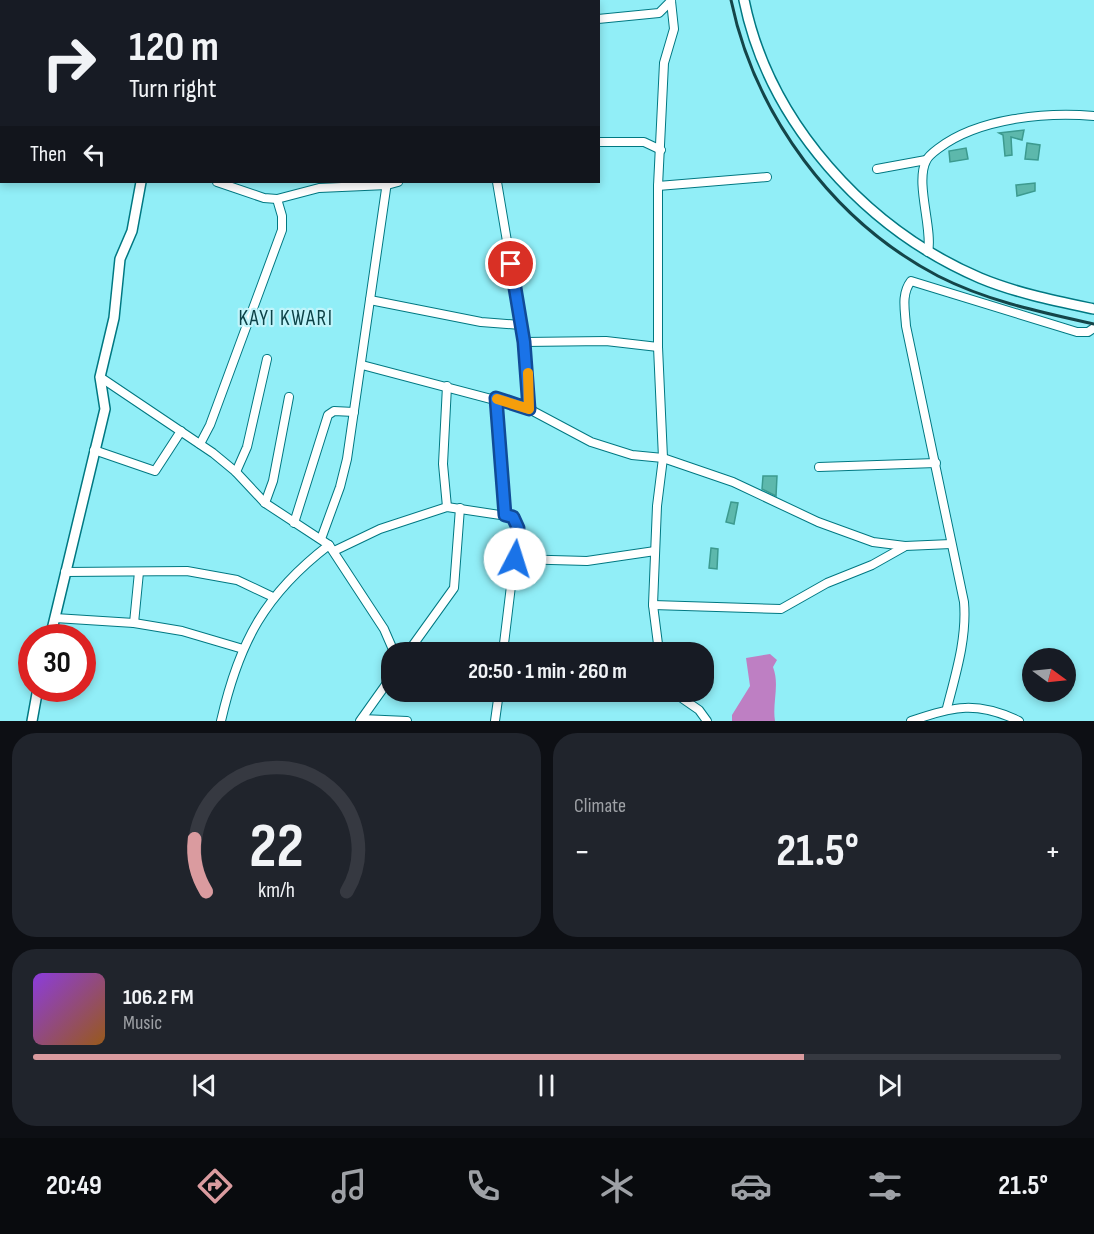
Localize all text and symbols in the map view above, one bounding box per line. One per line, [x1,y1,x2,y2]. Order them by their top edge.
text: 120 m [129,22,219,73]
icon: right [30,24,108,102]
text: Turn right [129,73,216,105]
icon: left [78,138,111,171]
text: Then [30,141,66,168]
pin [485,238,536,289]
icon: arrive [494,247,527,280]
district label: KAYI KWARI [239,306,333,331]
position arrow [483,527,547,591]
speed limit sign: 30 [18,624,96,702]
north arrow [1022,648,1076,702]
map controls [1022,648,1076,702]
text: 20:50 · 1 min · 260 m [468,658,627,685]
text: Climate [574,794,626,818]
text: 22 [249,810,304,885]
text: 21.5° [776,824,859,879]
text: − [574,832,590,872]
text: + [1045,832,1061,872]
text: km/h [258,878,295,903]
text: 106.2 FM [123,984,194,1011]
text: Music [123,1011,162,1035]
icon: previous [188,1069,221,1102]
icon: pause [530,1069,563,1102]
icon: next [873,1069,906,1102]
icon: directions [194,1165,236,1207]
icon: music [328,1165,370,1207]
icon: phone [462,1165,504,1207]
icon: climate [596,1165,638,1207]
icon: car [730,1165,772,1207]
icon: filters [864,1165,906,1207]
text: 20:49 [46,1170,102,1202]
text: 21.5° [998,1170,1048,1202]

